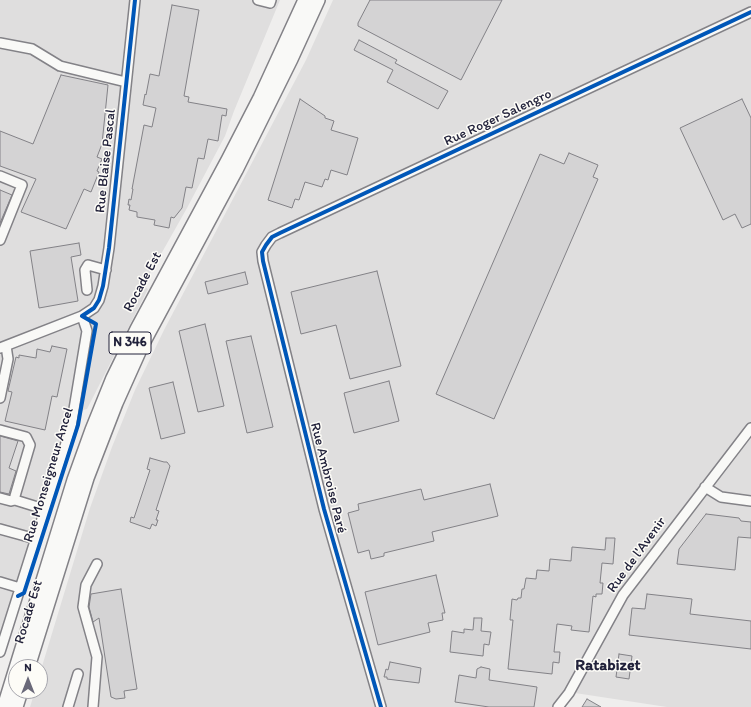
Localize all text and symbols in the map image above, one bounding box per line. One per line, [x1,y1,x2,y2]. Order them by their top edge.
street label: Rue Roger Salengro [441,86,555,150]
street label: Rue Blaise Pascal [92,108,120,214]
street label: Rocade Est [120,249,166,315]
road number: N 346 [109,332,151,354]
street label: Rue Monseigneur Ancel [20,405,78,545]
street label: Rue Ambroise Paré [306,421,350,535]
street label: Rue de l'Avenir [604,514,670,596]
street label: Rocade Est [11,578,47,646]
district label: Ratabizet [575,656,641,676]
north arrow [8,659,48,699]
text: N [24,661,32,674]

